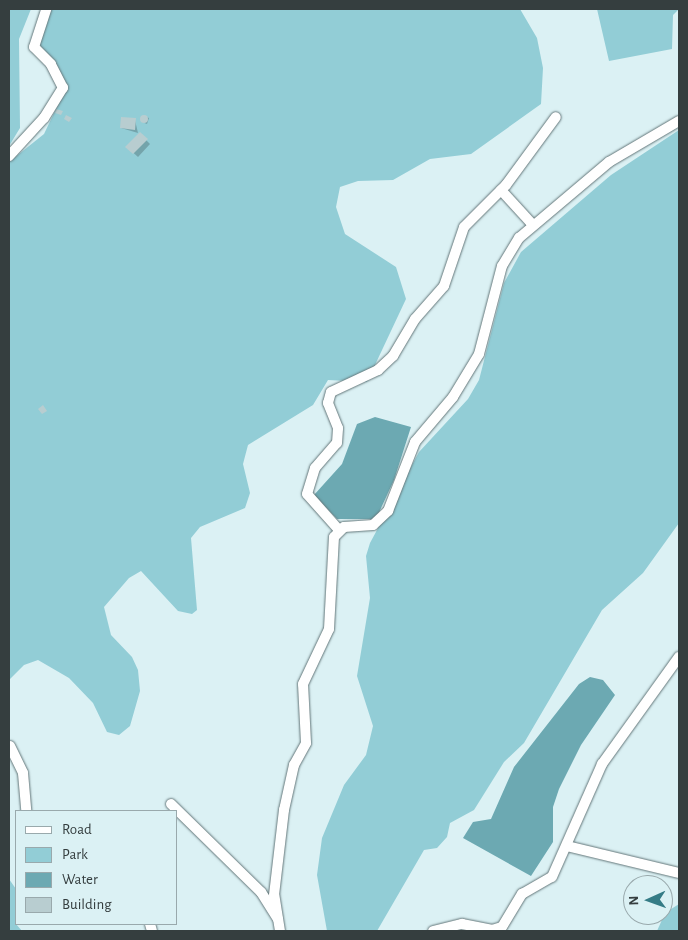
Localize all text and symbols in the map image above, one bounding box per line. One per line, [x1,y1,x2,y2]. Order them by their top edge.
legend [15,810,178,925]
text: Road [62,822,92,837]
text: Park [62,847,88,862]
text: Water [62,872,98,887]
north arrow [623,875,673,925]
text: N [627,895,641,906]
text: Building [62,897,112,912]

